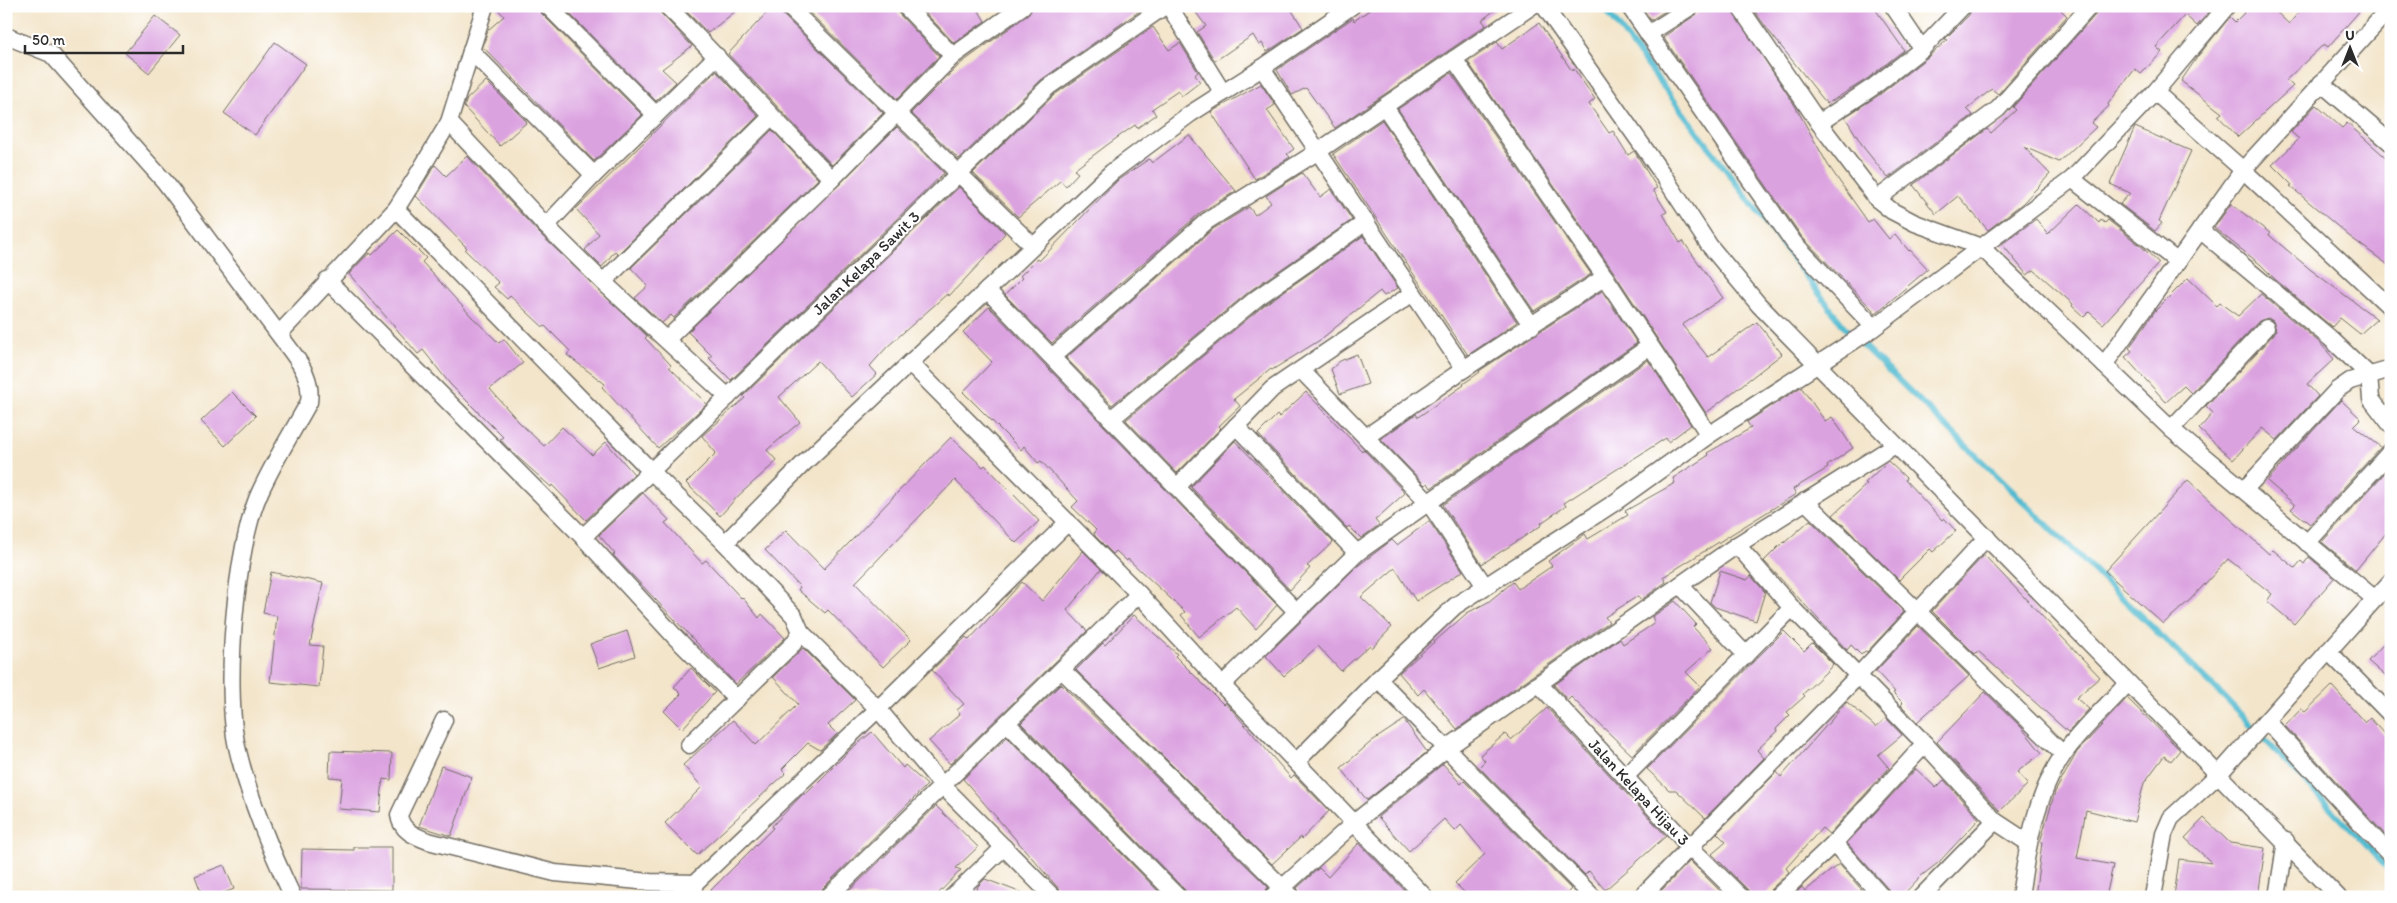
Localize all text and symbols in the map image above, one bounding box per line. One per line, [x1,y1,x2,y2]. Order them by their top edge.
scale bar [25,22,182,54]
north arrow [2324,22,2374,72]
text: U [2345,27,2355,44]
text: 50 m [32,31,65,49]
street label: Jalan Kelapa Sawit 3 [809,207,924,319]
street label: Jalan Kelapa Hijau 3 [1585,735,1694,850]

